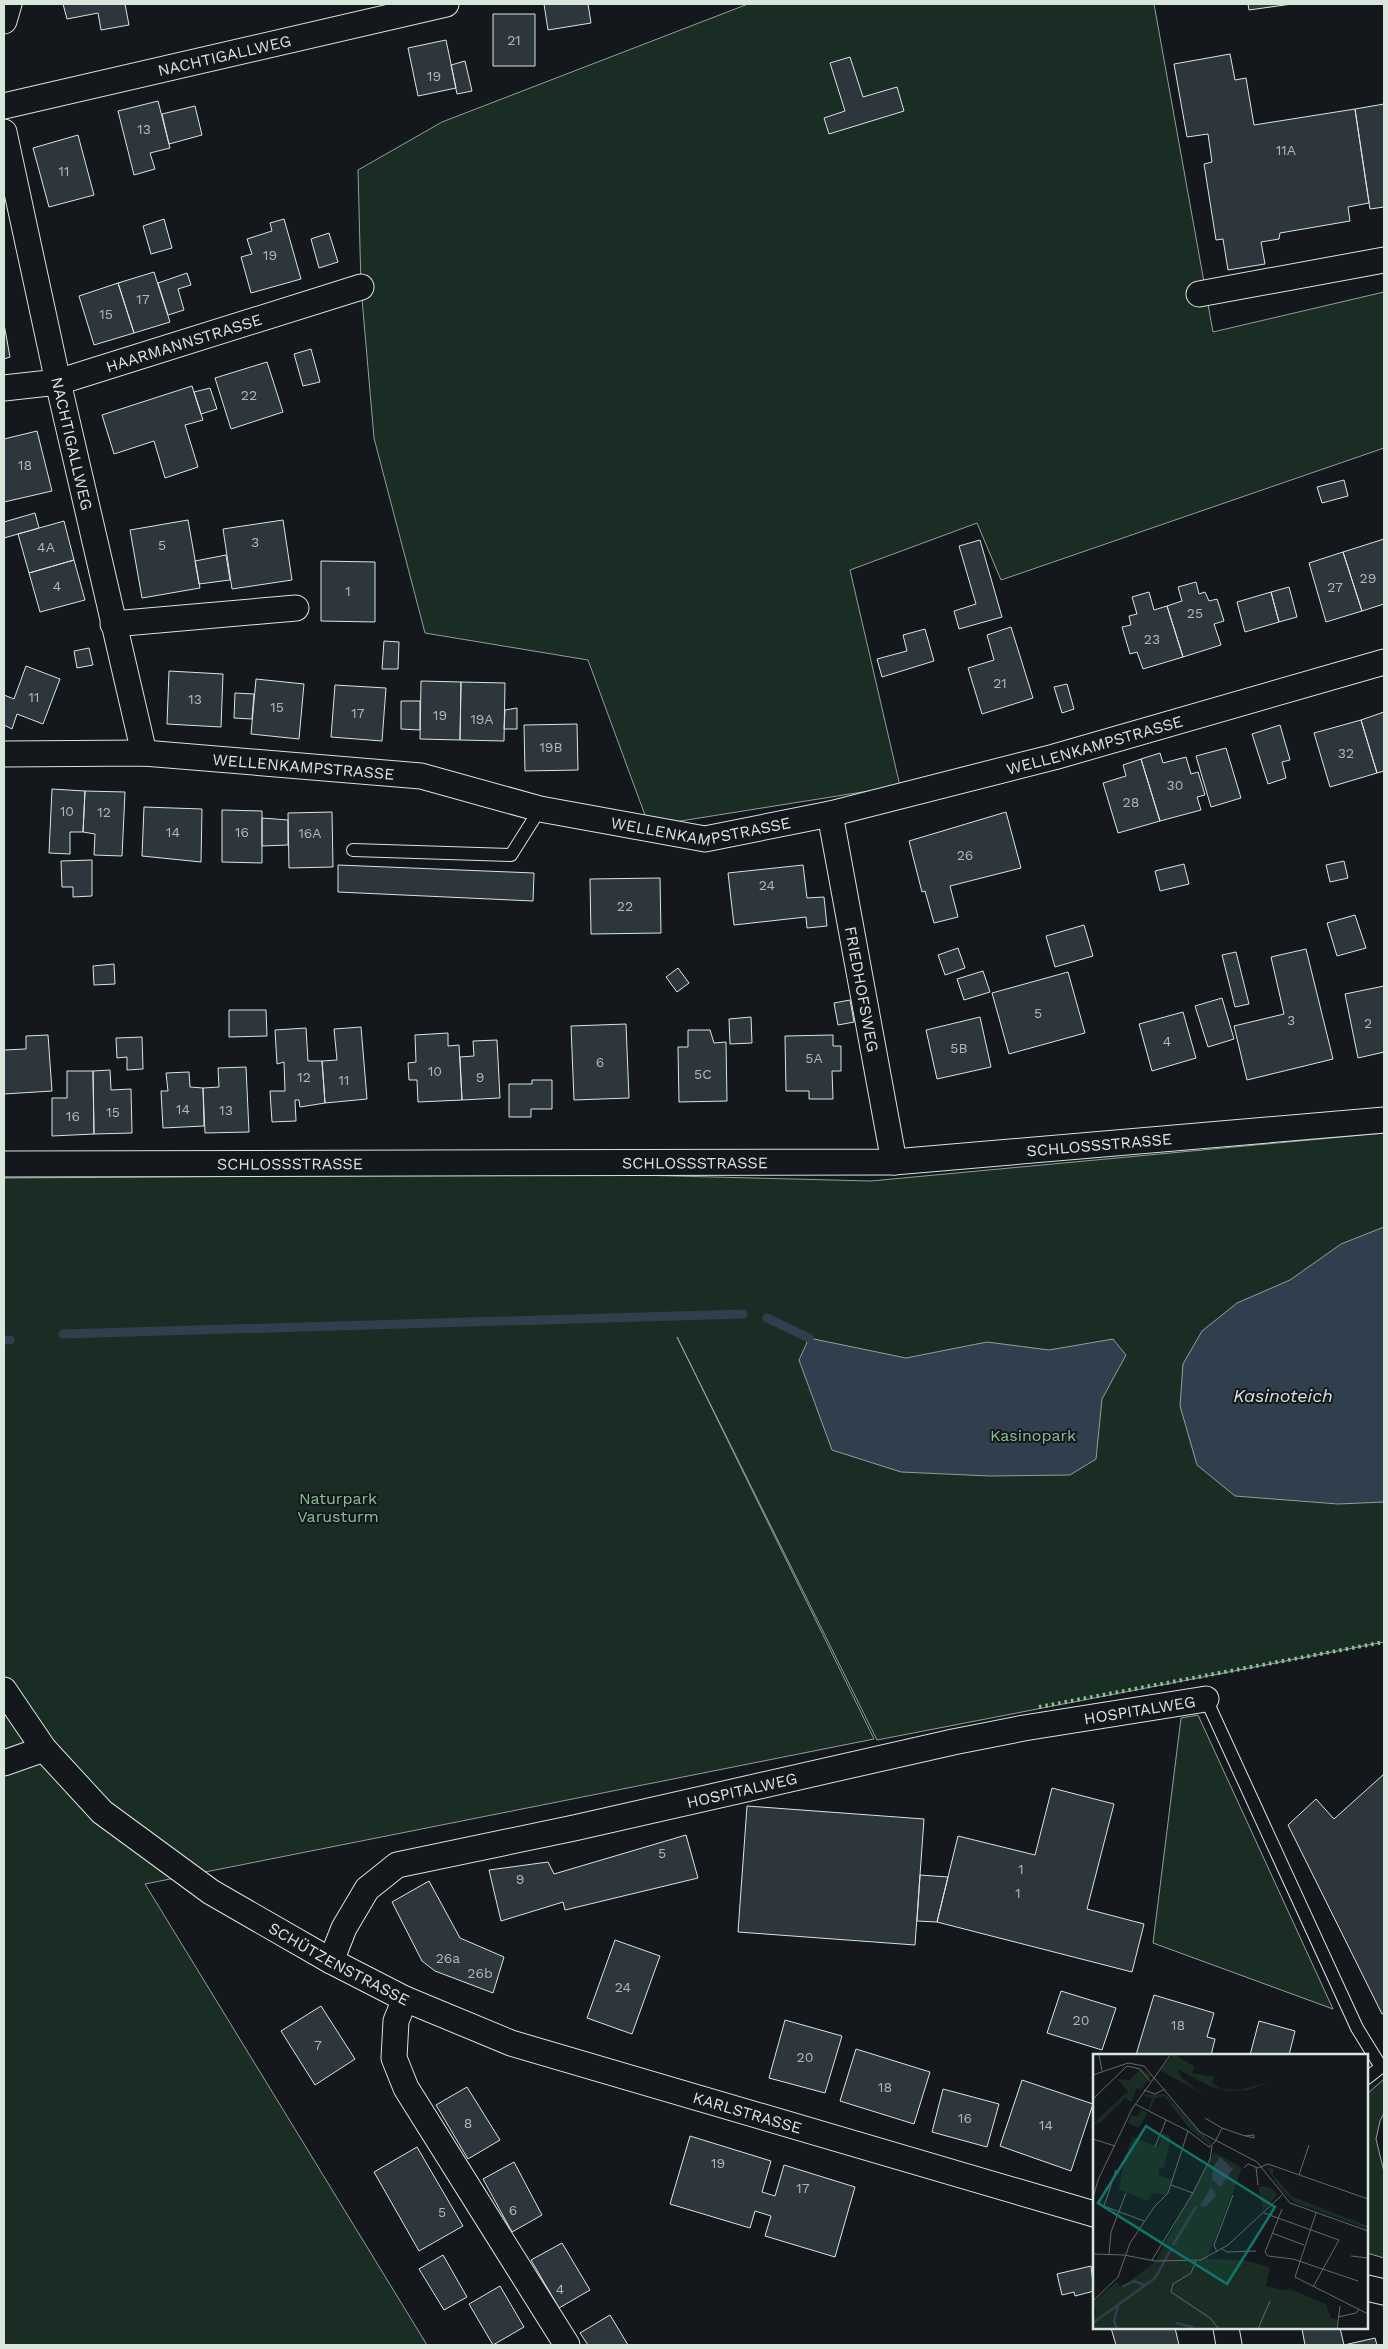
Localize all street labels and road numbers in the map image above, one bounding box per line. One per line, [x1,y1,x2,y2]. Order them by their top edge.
street label: NACHTIGALLWEG [156,31,293,80]
street label: HAARMANNSTRASSE [103,310,264,376]
street label: NACHTIGALLWEG [47,375,96,512]
street label: WELLENKAMPSTRASSE [1004,711,1185,779]
street label: WELLENKAMPSTRASSE [212,750,395,784]
street label: WELLENKAMPSTRASSE [609,813,792,850]
street label: FRIEDHOFSWEG [841,925,883,1054]
street label: SCHLOSSSTRASSE [1026,1129,1173,1161]
street label: SCHLOSSSTRASSE [622,1153,768,1173]
street label: SCHLOSSSTRASSE [217,1154,363,1174]
street label: HOSPITALWEG [1082,1692,1197,1728]
street label: HOSPITALWEG [685,1769,799,1812]
street label: SCHÜTZENSTRASSE [265,1918,413,2010]
street label: KARLSTRASSE [691,2088,804,2138]

